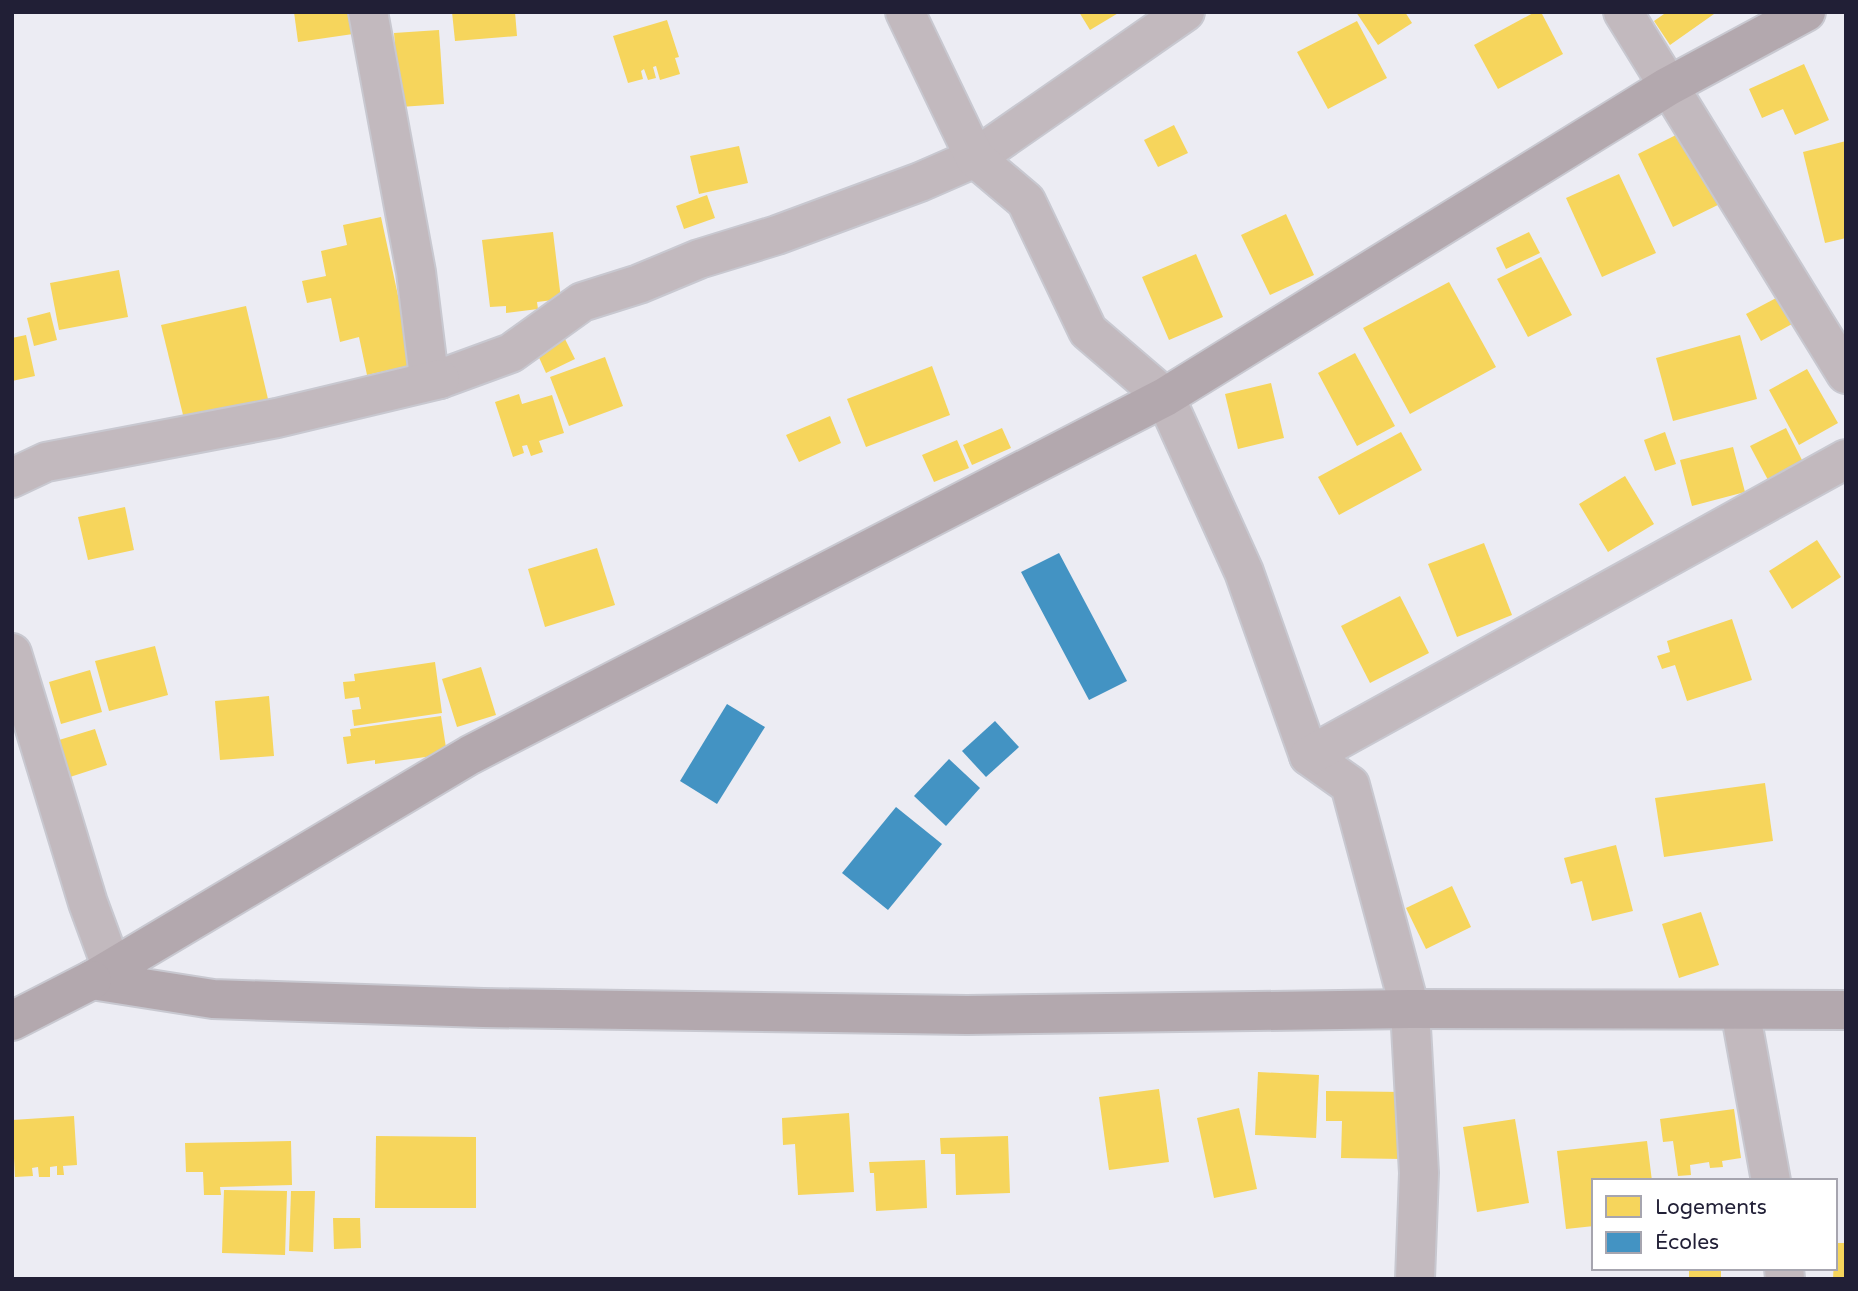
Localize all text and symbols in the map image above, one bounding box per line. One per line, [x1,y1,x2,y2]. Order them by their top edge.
legend [1592,1179,1837,1270]
text: Logements [1655,1195,1767,1220]
text: Écoles [1655,1230,1719,1255]

